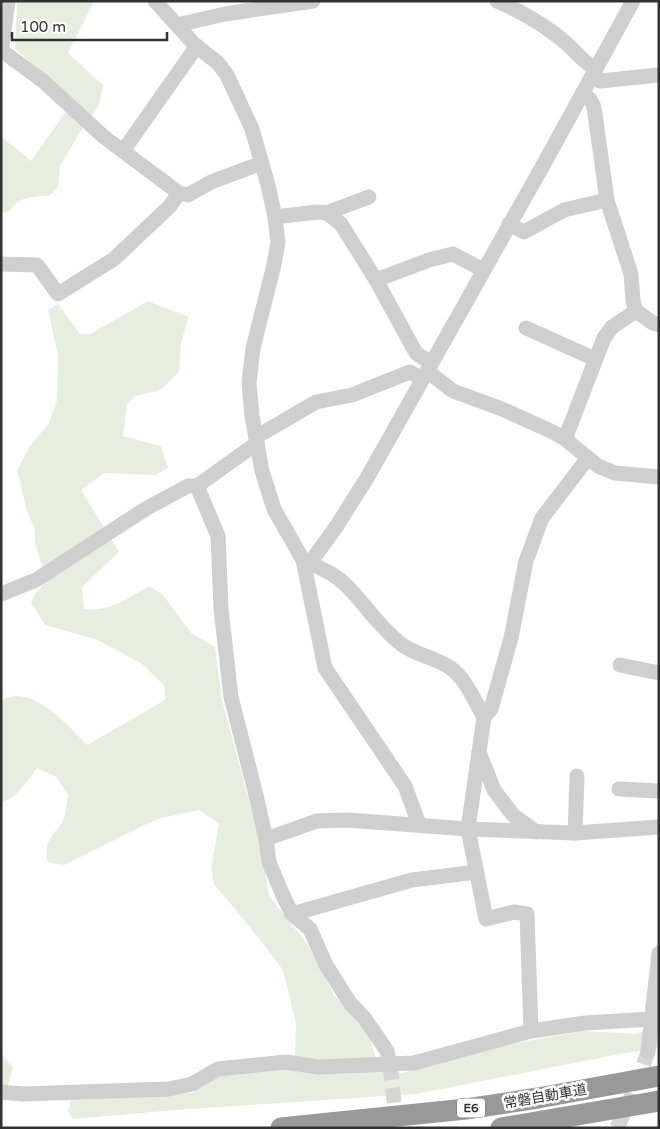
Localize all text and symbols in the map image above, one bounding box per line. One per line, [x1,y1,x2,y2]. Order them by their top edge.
scale bar [12,10,168,42]
text: 100 m [20,18,66,36]
street label: 常磐自動車道 [502,1081,588,1112]
road number: E6 [457,1098,485,1118]

